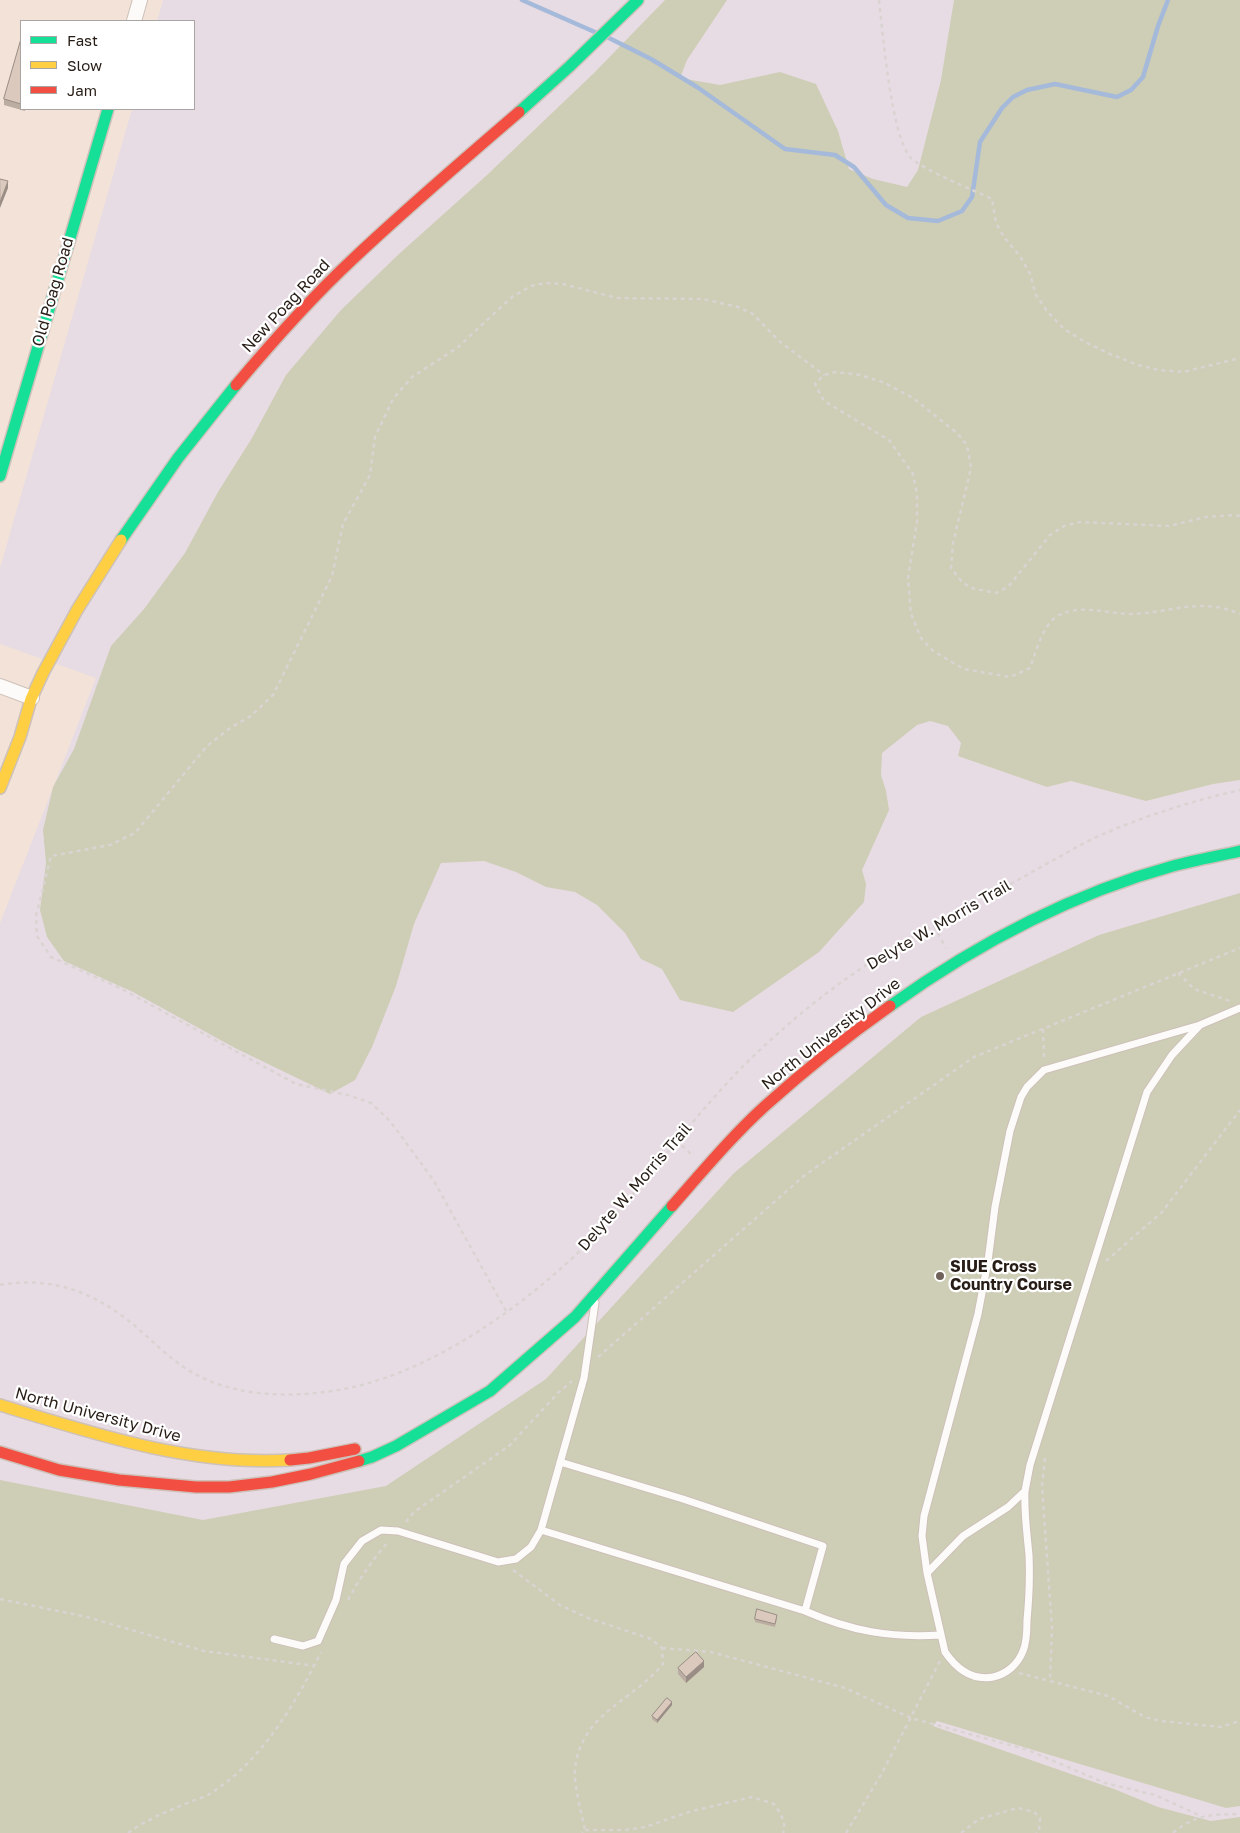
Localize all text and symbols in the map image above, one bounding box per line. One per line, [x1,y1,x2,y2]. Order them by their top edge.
legend [20,20,195,110]
text: Fast [67,31,98,49]
text: Slow [67,56,102,74]
text: Jam [67,81,97,99]
street label: Old Poag Road [28,235,78,349]
street label: New Poag Road [238,255,334,357]
street label: Delyte W. Morris Trail [864,876,1014,974]
street label: North University Drive [758,974,904,1094]
street label: Delyte W. Morris Trail [574,1119,696,1255]
place label: SIUE Cross Country Course [950,1257,1072,1295]
marker: SIUE Cross Country Course [934,1270,946,1282]
street label: North University Drive [13,1384,183,1446]

